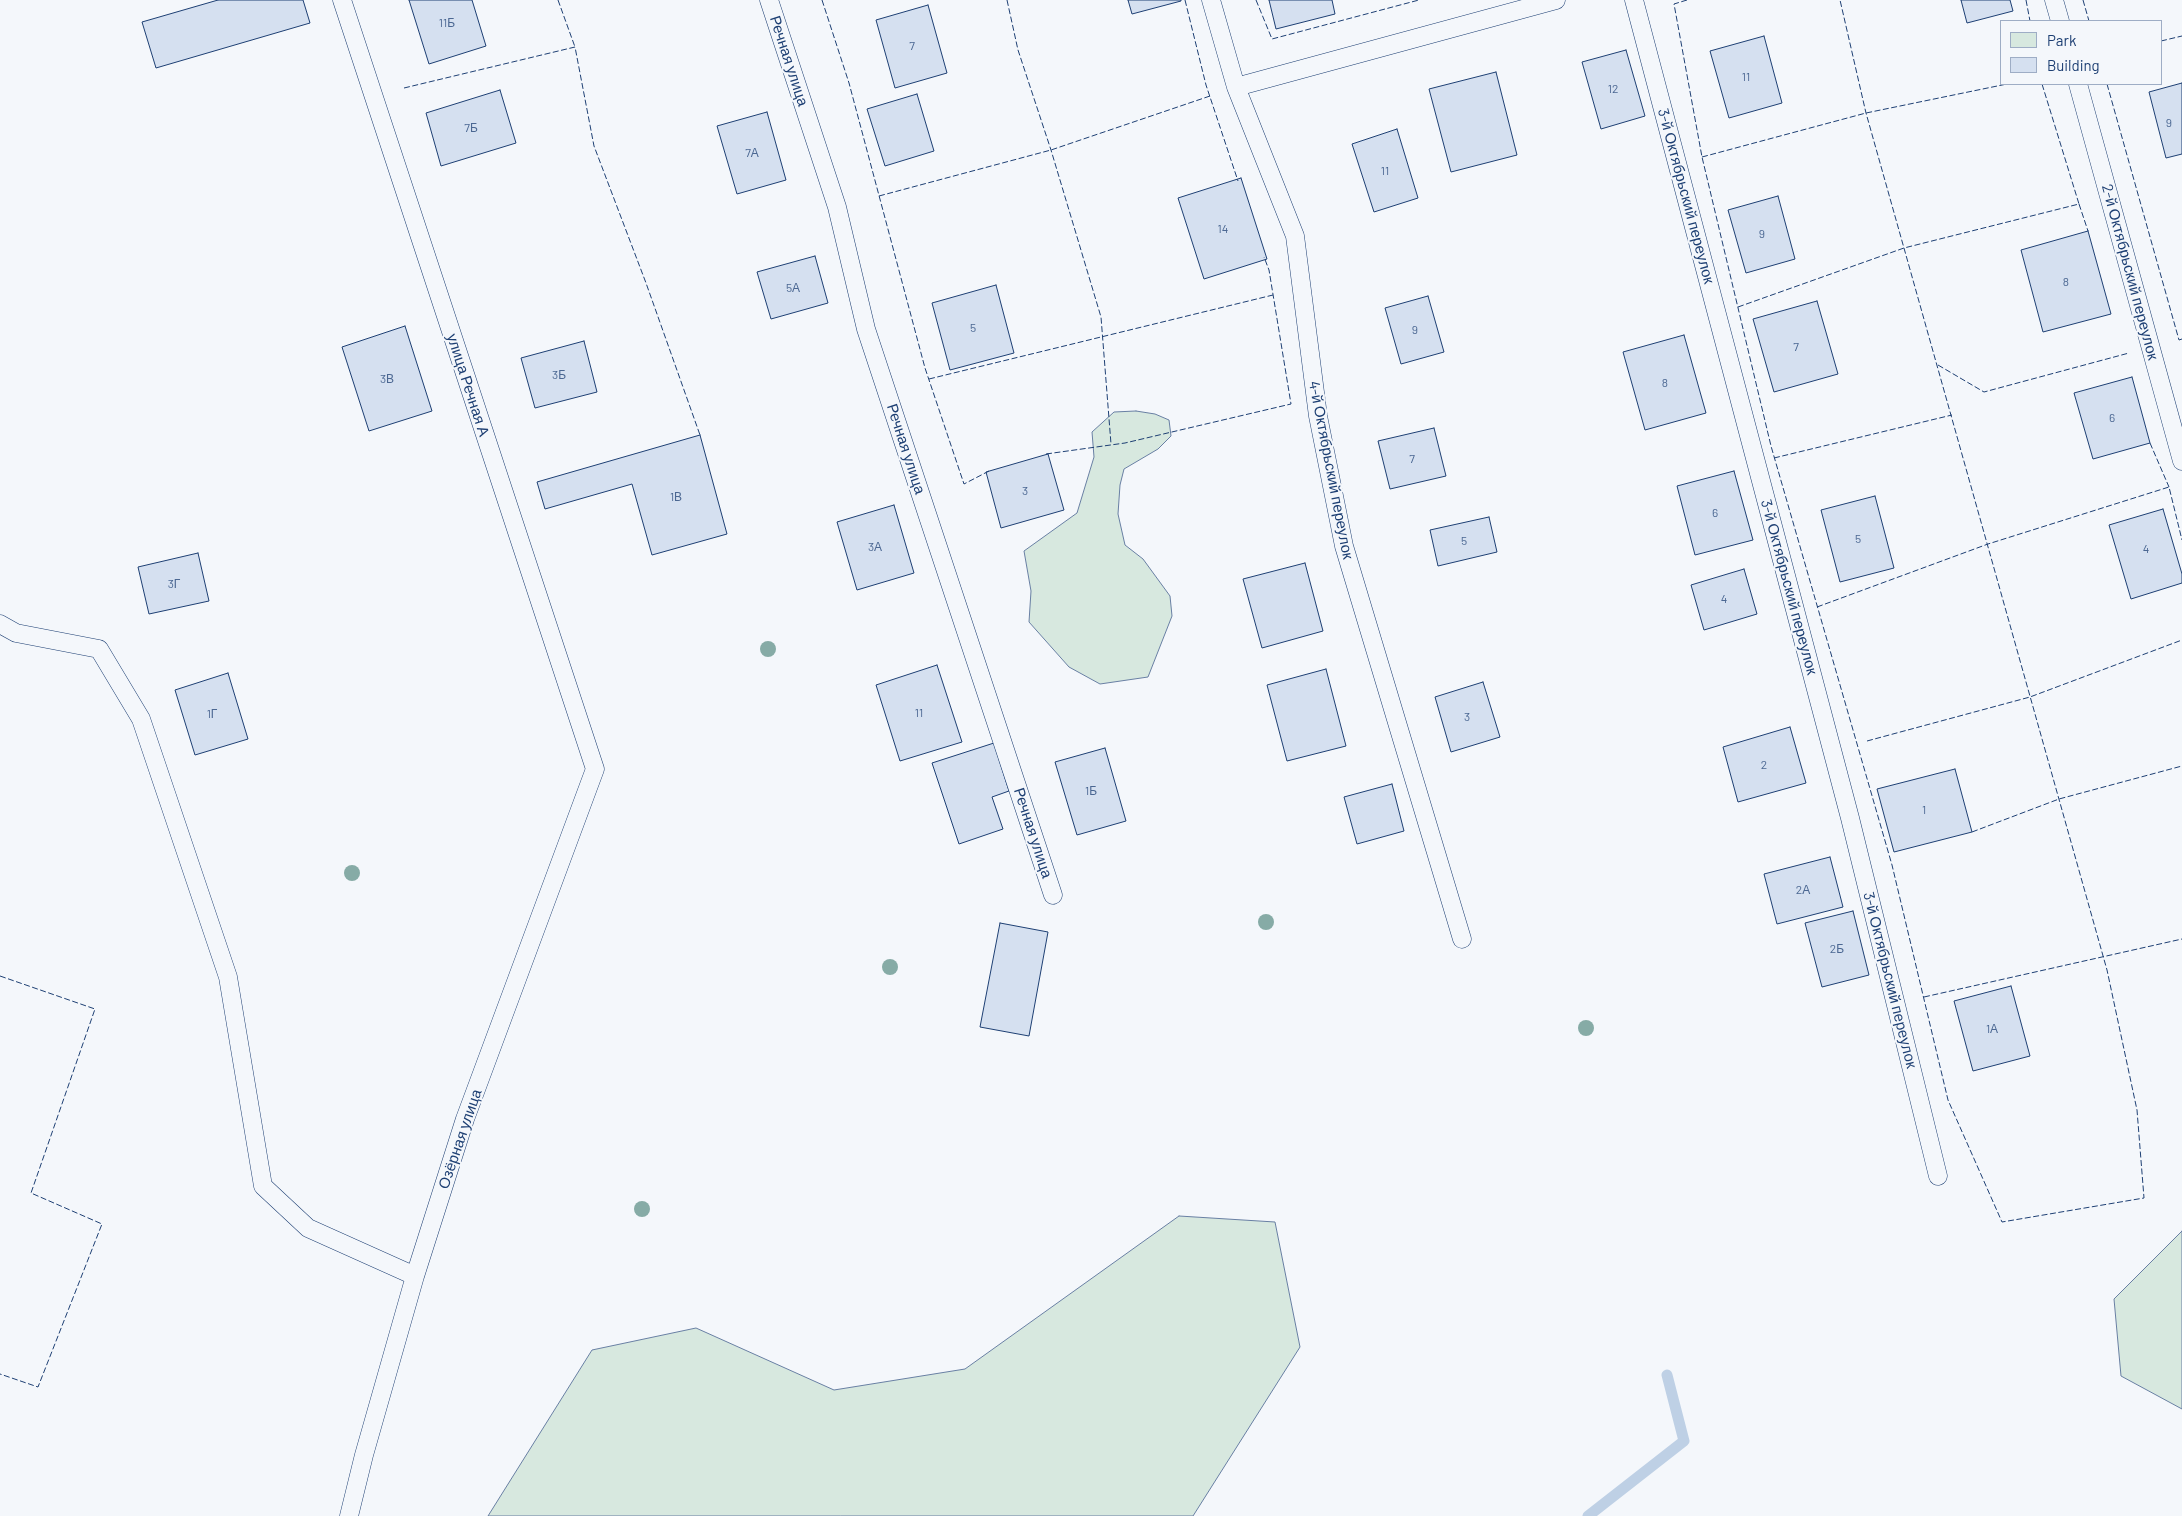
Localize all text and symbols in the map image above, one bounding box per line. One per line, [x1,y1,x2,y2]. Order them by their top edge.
street label: Речная улица [766,14,812,108]
house number: 11Б [439,16,455,30]
legend [2000,20,2162,85]
text: Park [2047,31,2076,49]
house number: 7 [909,39,915,53]
text: Building [2047,56,2100,74]
house number: 11 [1742,70,1750,84]
house number: 12 [1608,82,1618,96]
street label: 3-й Октябрьский переулок [1654,106,1718,286]
house number: 9 [2166,116,2172,130]
house number: 7Б [464,121,478,135]
house number: 7А [745,146,759,160]
house number: 11 [1381,164,1389,178]
street label: 2-й Октябрьский переулок [2098,182,2162,362]
house number: 14 [1218,222,1228,236]
house number: 9 [1759,227,1765,241]
house number: 8 [2063,275,2069,289]
house number: 5А [786,281,800,295]
house number: 5 [970,321,976,335]
house number: 9 [1412,323,1418,337]
street label: улица Речная А [443,331,493,439]
house number: 7 [1793,340,1799,354]
house number: 3Б [552,368,566,382]
house number: 3В [380,372,394,386]
house number: 8 [1662,376,1668,390]
street label: 4-й Октябрьский переулок [1305,379,1357,561]
street label: Речная улица [883,402,929,496]
house number: 6 [2109,411,2115,425]
house number: 7 [1409,452,1415,466]
house number: 3 [1022,484,1028,498]
house number: 1В [670,490,682,504]
street label: 3-й Октябрьский переулок [1757,497,1821,677]
house number: 6 [1712,506,1718,520]
house number: 5 [1855,532,1861,546]
house number: 5 [1461,534,1467,548]
house number: 3А [868,540,882,554]
house number: 4 [2143,542,2149,556]
house number: 3Г [168,577,180,591]
house number: 4 [1721,592,1727,606]
house number: 11 [915,706,923,720]
house number: 1Г [207,707,217,721]
house number: 3 [1464,710,1470,724]
house number: 2 [1761,758,1767,772]
house number: 1Б [1085,784,1097,798]
street label: Речная улица [1010,786,1056,880]
house number: 1 [1922,803,1926,817]
house number: 2А [1796,883,1810,897]
street label: 3-й Октябрьский переулок [1859,890,1921,1070]
house number: 2Б [1830,942,1844,956]
house number: 1А [1986,1022,1998,1036]
street label: Озёрная улица [435,1087,485,1191]

